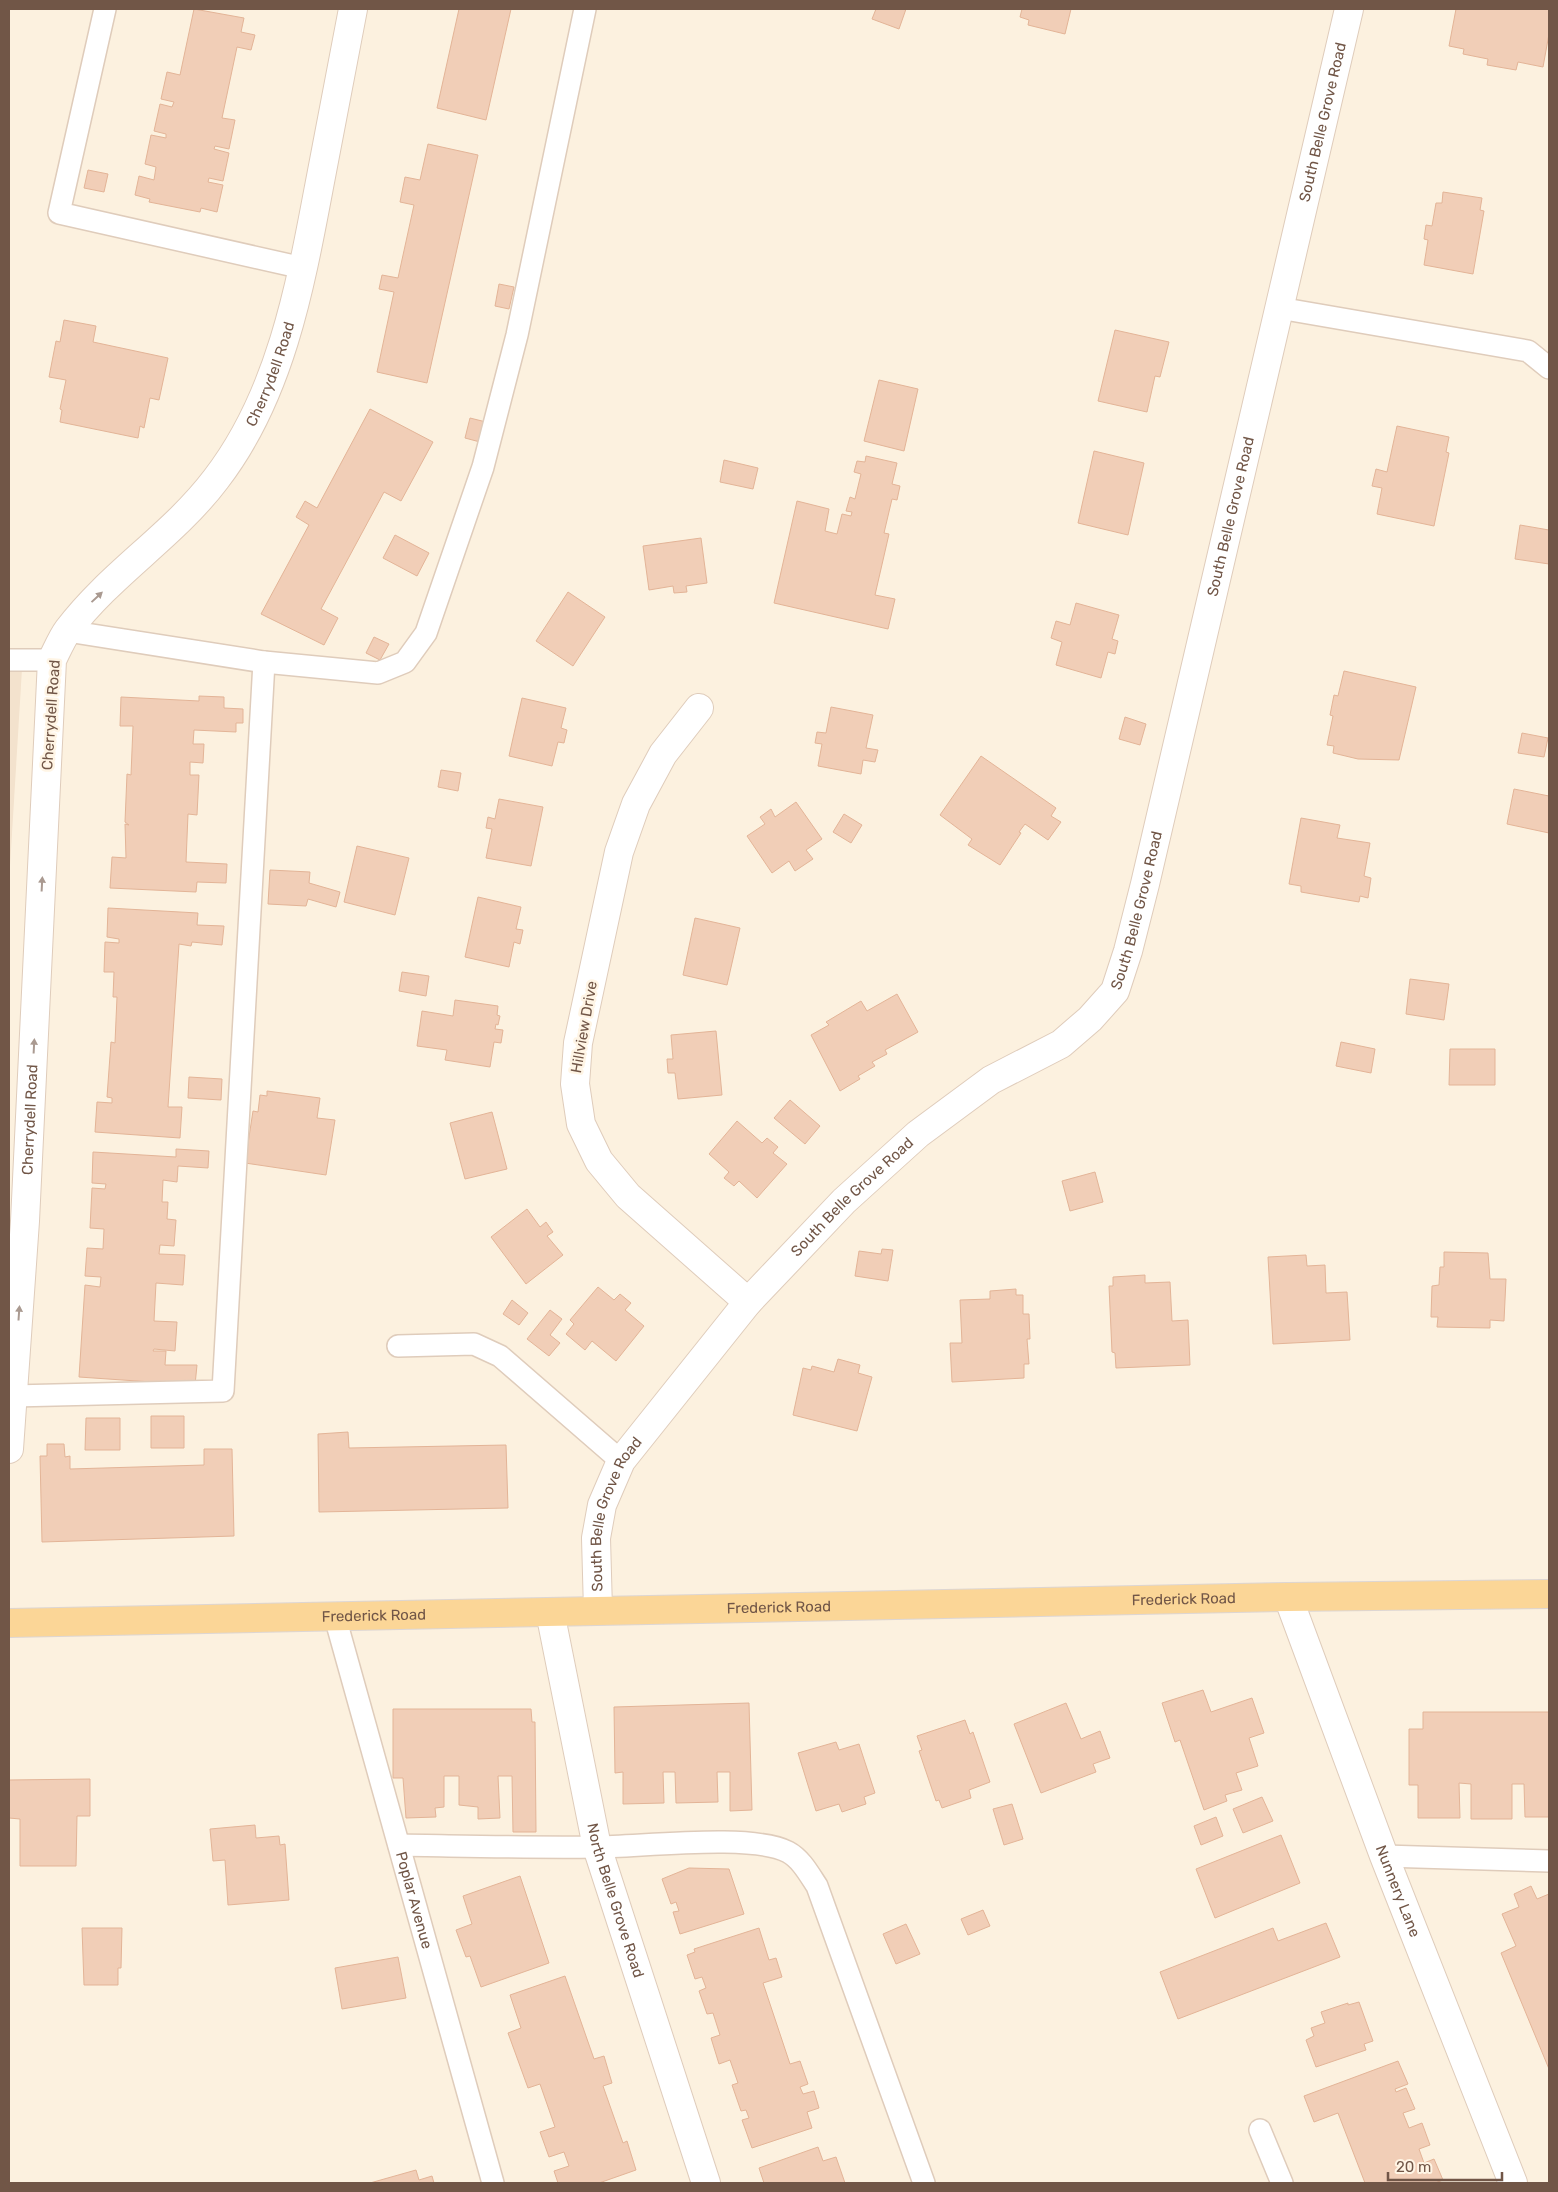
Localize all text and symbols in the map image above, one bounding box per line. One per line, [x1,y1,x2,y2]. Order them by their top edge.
street label: South Belle Grove Road [1295,41,1350,204]
street label: Cherrydell Road [242,320,298,429]
street label: South Belle Grove Road [1203,435,1258,598]
one-way arrow [91,591,103,603]
street label: Cherrydell Road [38,659,64,771]
street label: South Belle Grove Road [1107,829,1166,992]
one-way arrow [38,876,46,892]
street label: Hillview Drive [567,980,601,1074]
one-way arrow [30,1038,38,1054]
street label: Cherrydell Road [18,1064,42,1175]
street label: South Belle Grove Road [787,1134,917,1260]
one-way arrow [15,1305,23,1321]
street label: South Belle Grove Road [587,1433,646,1592]
street label: Frederick Road [1131,1589,1236,1609]
street label: Frederick Road [726,1597,831,1617]
street label: Frederick Road [322,1606,426,1626]
street label: North Belle Grove Road [583,1821,648,1980]
street label: Nunnery Lane [1372,1843,1424,1940]
street label: Poplar Avenue [392,1849,436,1951]
scale bar [1388,2150,1502,2182]
text: 20 m [1396,2158,1431,2176]

